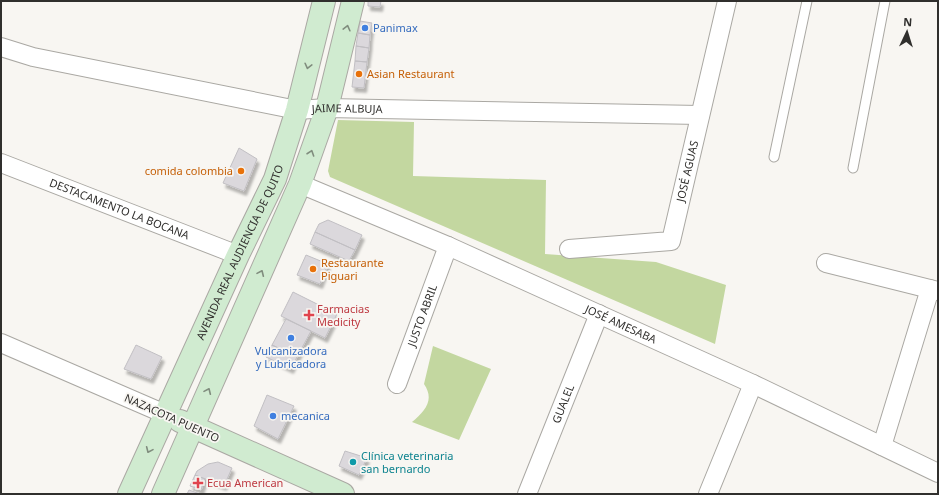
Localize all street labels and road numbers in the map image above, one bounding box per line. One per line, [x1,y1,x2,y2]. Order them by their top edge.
street label: JAIME ALBUJA [310,100,384,116]
street label: JOSÉ AGUAS [672,139,701,204]
street label: AVENIDA REAL AUDIENCIA DE QUITO [192,163,286,342]
street label: DESTACAMENTO LA BOCANA [47,175,193,243]
street label: JUSTO ABRIL [403,282,440,349]
street label: JOSÉ AMESABA [582,301,660,347]
street label: GUALEL [548,382,577,425]
street label: NAZACOTA PUENTO [122,390,222,445]

